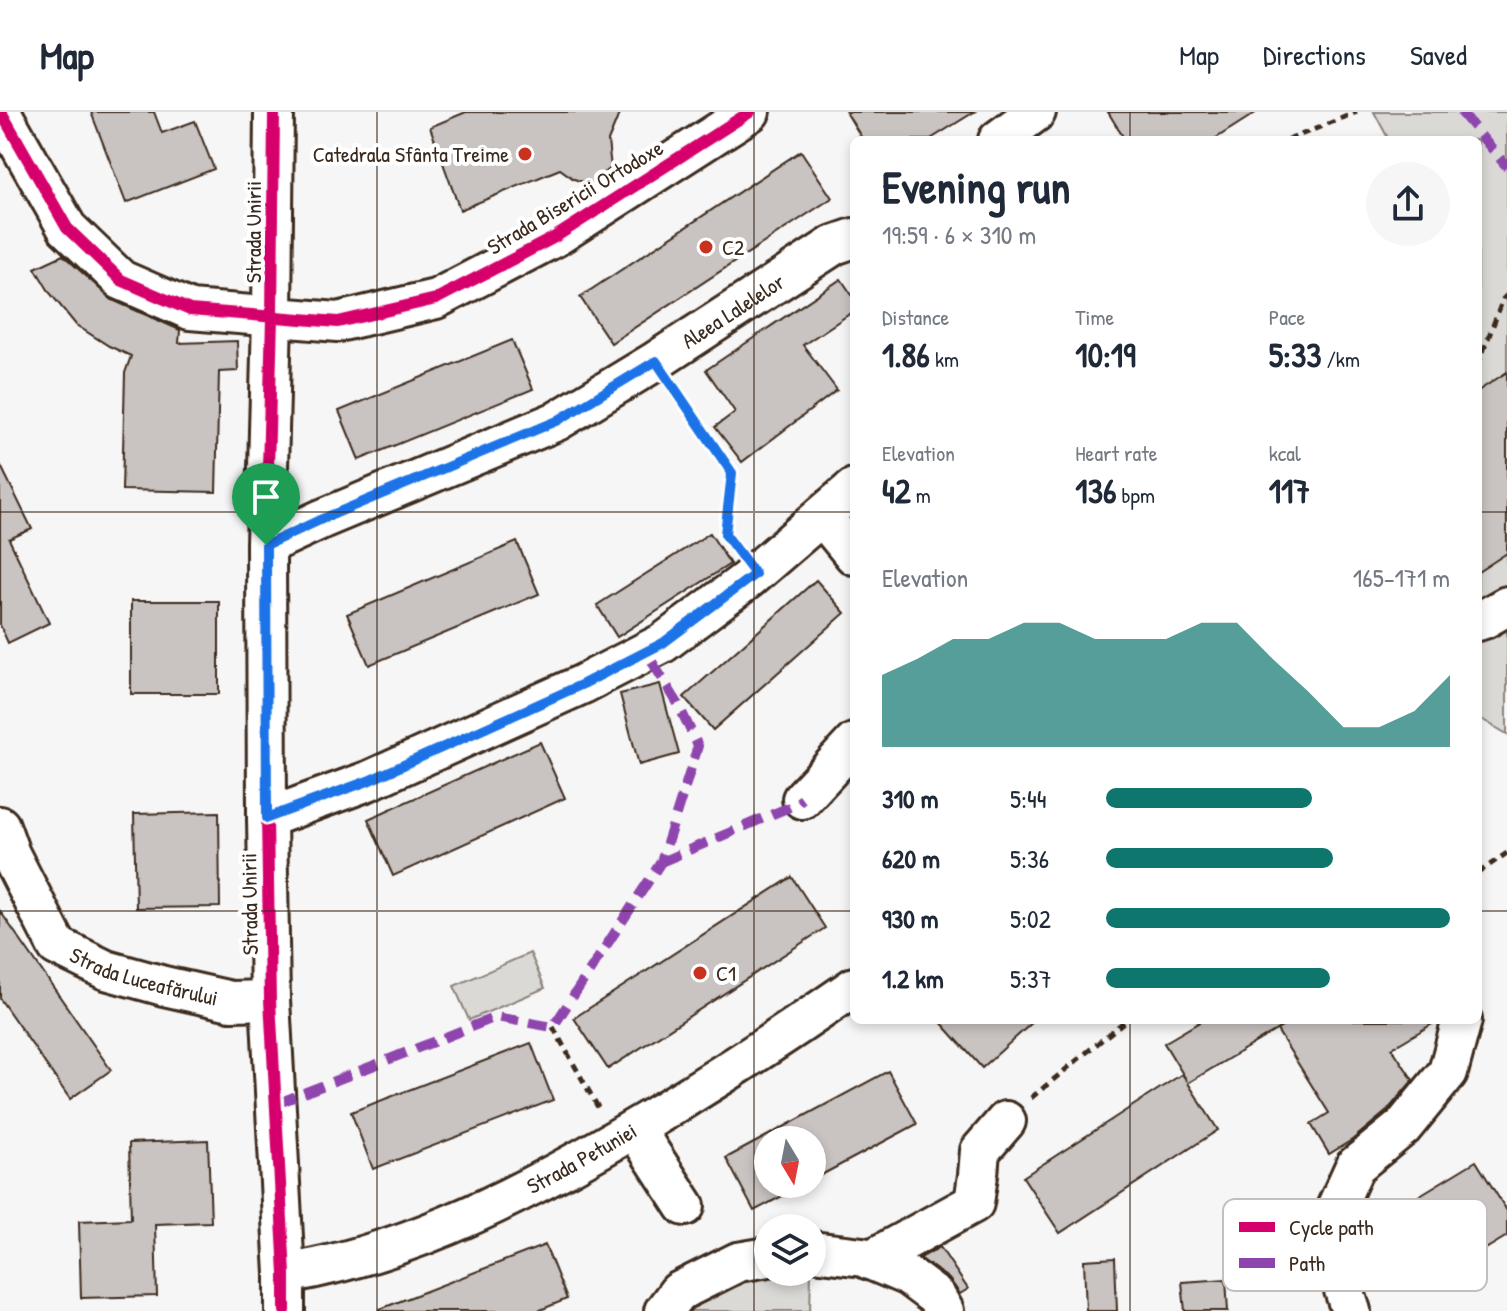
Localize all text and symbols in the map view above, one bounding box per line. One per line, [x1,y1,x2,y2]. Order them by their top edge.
text: Map [40,29,94,81]
text: Map [1179,36,1219,74]
text: Directions [1263,36,1366,74]
text: Saved [1410,36,1467,74]
street label: Strada Bisericii Ortodoxe [481,132,669,261]
place label: Catedrala Sfânta Treime [313,139,509,169]
marker: Catedrala Sfânta Treime [516,145,534,163]
text: Evening run [882,157,1070,217]
button: share [1366,162,1450,246]
street label: Strada Unirii [238,181,268,283]
text: 19:59 · 6 × 310 m [882,217,1036,252]
place label: C2 [722,232,745,262]
marker: C2 [697,238,715,256]
street label: Aleea Lalelelor [676,266,791,355]
text: Distance [882,302,949,332]
text: Time [1075,302,1114,332]
text: Pace [1269,302,1305,332]
text: 1.86 [882,332,930,378]
text: 10:19 [1075,332,1136,378]
text: 5:33 [1269,332,1321,378]
text: km [930,344,959,374]
text: /km [1321,344,1360,374]
text: Elevation [882,438,955,468]
text: Heart rate [1075,438,1158,468]
text: kcal [1269,438,1301,468]
pin [232,463,300,545]
text: 42 [882,468,911,514]
text: 136 [1075,468,1116,514]
text: 117 [1269,468,1310,514]
icon: arrive [244,475,288,519]
text: m [911,480,931,510]
text: bpm [1116,480,1155,510]
text: Elevation [882,560,968,595]
text: 165–171 m [1353,560,1450,595]
text: 310 m [882,781,938,816]
text: 5:44 [1010,781,1047,816]
text: 620 m [882,841,940,876]
text: 5:36 [1010,841,1049,876]
street label: Strada Unirii [233,853,265,955]
text: 930 m [882,901,939,936]
text: 5:02 [1010,901,1051,936]
street label: Strada Luceafărului [65,940,221,1013]
place label: C1 [716,958,736,988]
text: 1.2 km [882,961,944,996]
text: 5:37 [1010,961,1052,996]
marker: C1 [691,964,709,982]
street label: Strada Petuniei [522,1116,642,1201]
north arrow [754,1126,826,1198]
map controls [754,1126,826,1286]
legend [1223,1199,1487,1291]
text: Cycle path [1289,1212,1373,1242]
button: layers [754,1214,826,1286]
text: Path [1289,1248,1325,1278]

